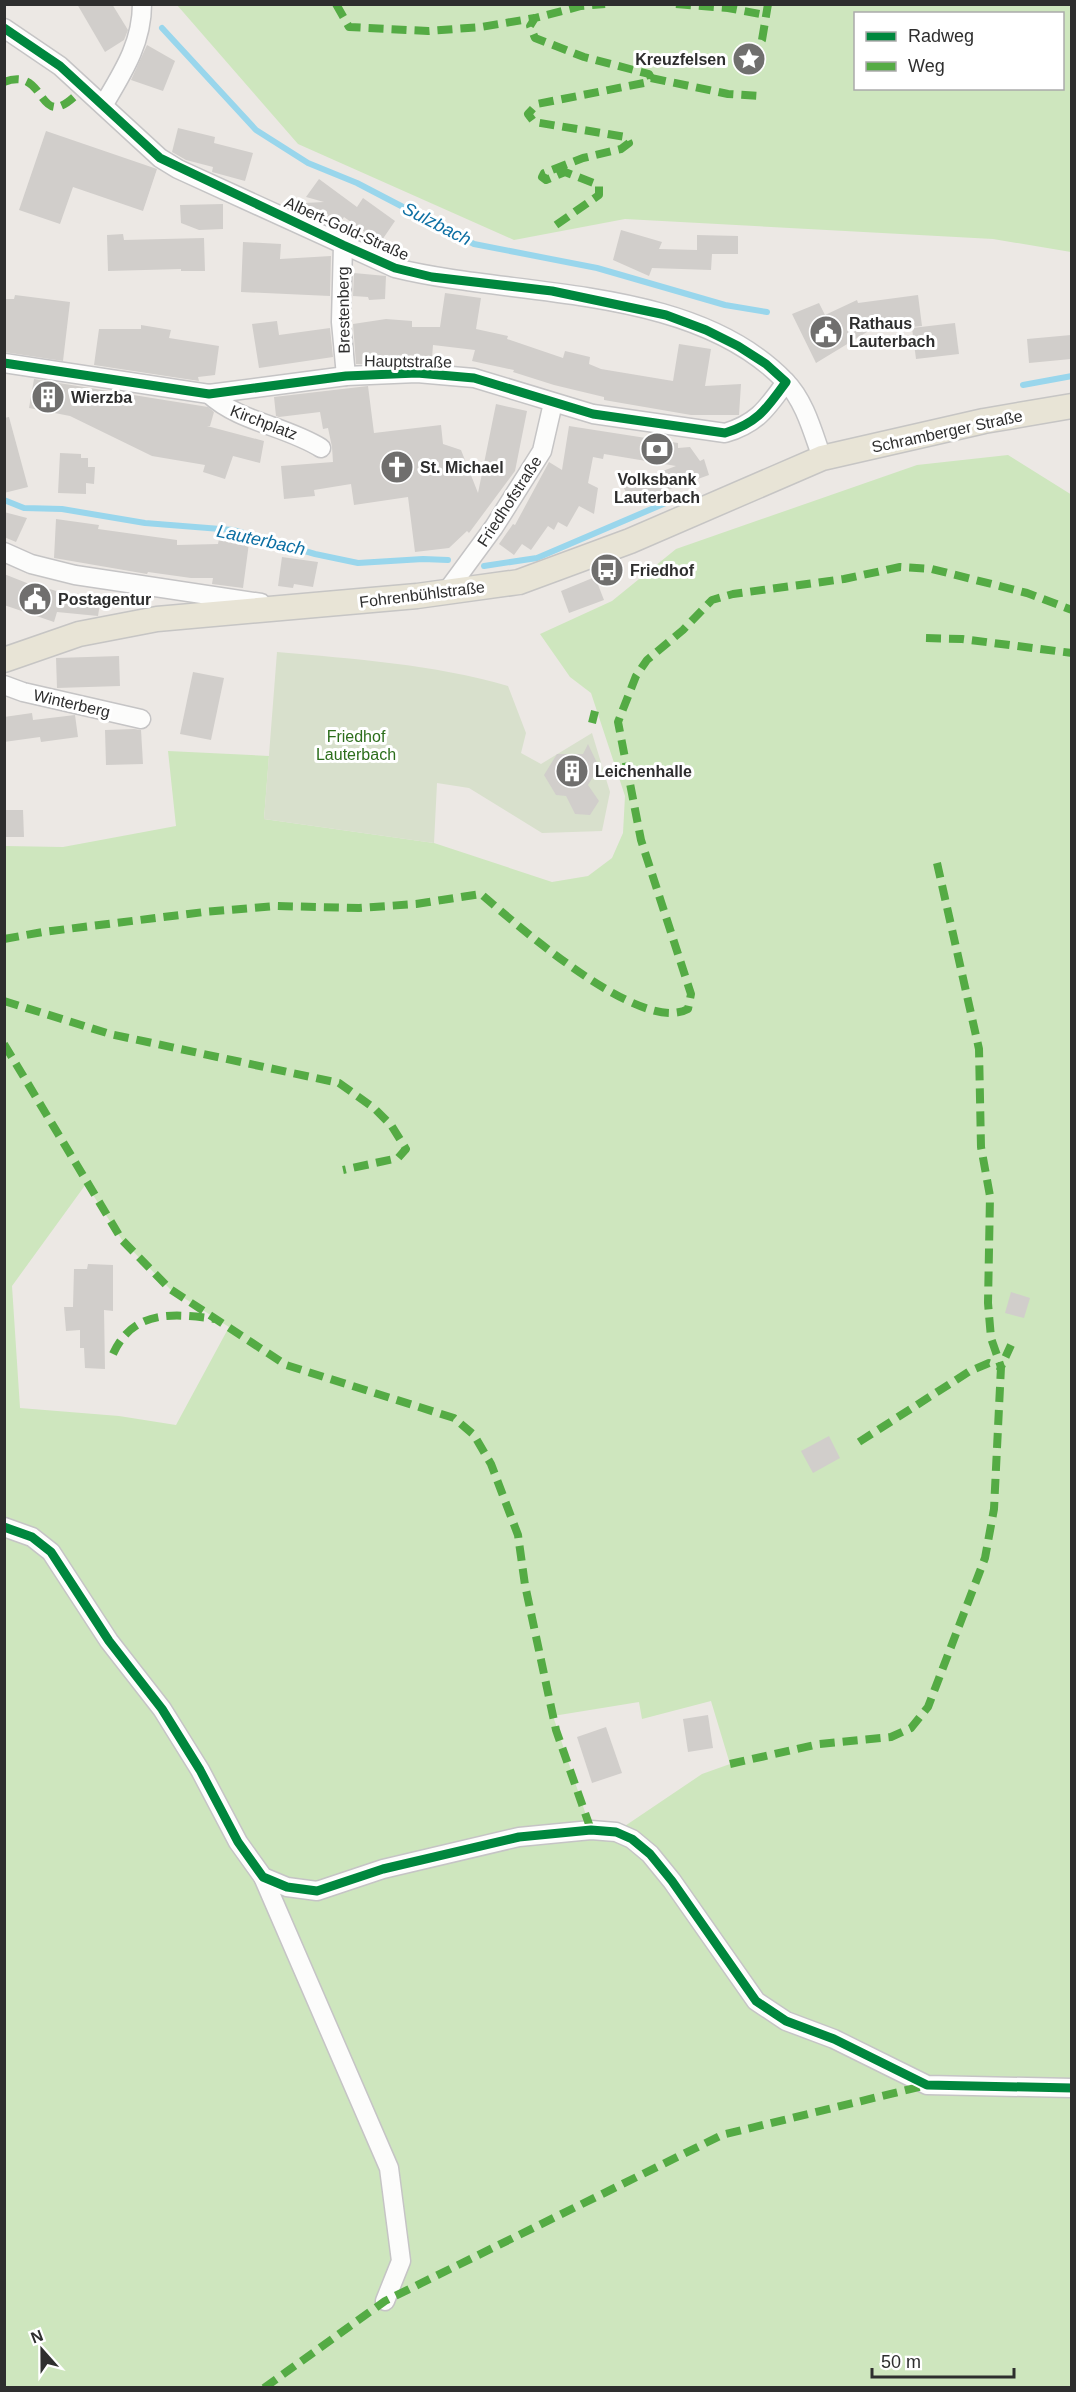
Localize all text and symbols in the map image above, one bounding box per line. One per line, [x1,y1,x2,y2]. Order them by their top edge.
legend [854,12,1064,90]
text: Radweg [908,26,974,46]
place icon: Kreuzfelsen [731,41,767,77]
place label: Kreuzfelsen [635,51,726,68]
text: Weg [908,56,945,76]
street label: Albert-Gold-Straße [282,193,412,264]
water label: Sulzbach [399,198,475,250]
street label: Brestenberg [334,266,353,354]
public building icon: Rathaus Lauterbach [808,314,844,350]
place label: Rathaus Lauterbach [849,315,935,350]
street label: Hauptstraße [364,352,452,371]
building icon: Wierzba [30,379,66,415]
place label: Wierzba [71,389,132,406]
street label: Kirchplatz [228,402,300,443]
street label: Schramberger Straße [870,407,1024,456]
bank icon: Volksbank Lauterbach [639,431,675,467]
church icon: St. Michael [379,449,415,485]
street label: Friedhofstraße [474,453,545,550]
place label: St. Michael [420,459,504,476]
place label: Volksbank Lauterbach [614,471,700,506]
water label: Lauterbach [215,521,307,559]
bus stop icon: Friedhof [589,552,625,588]
place label: Friedhof [630,562,695,579]
street label: Fohrenbühlstraße [358,578,486,611]
public building icon: Postagentur [17,581,53,617]
place label: Postagentur [58,591,151,608]
street label: Winterberg [32,686,112,721]
park label: Friedhof Lauterbach [316,728,396,763]
building icon: Leichenhalle [554,753,590,789]
place label: Leichenhalle [595,763,692,780]
north arrow [12,2320,72,2380]
text: N [28,2326,45,2346]
scale bar [872,2341,1014,2379]
text: 50 m [881,2352,921,2372]

